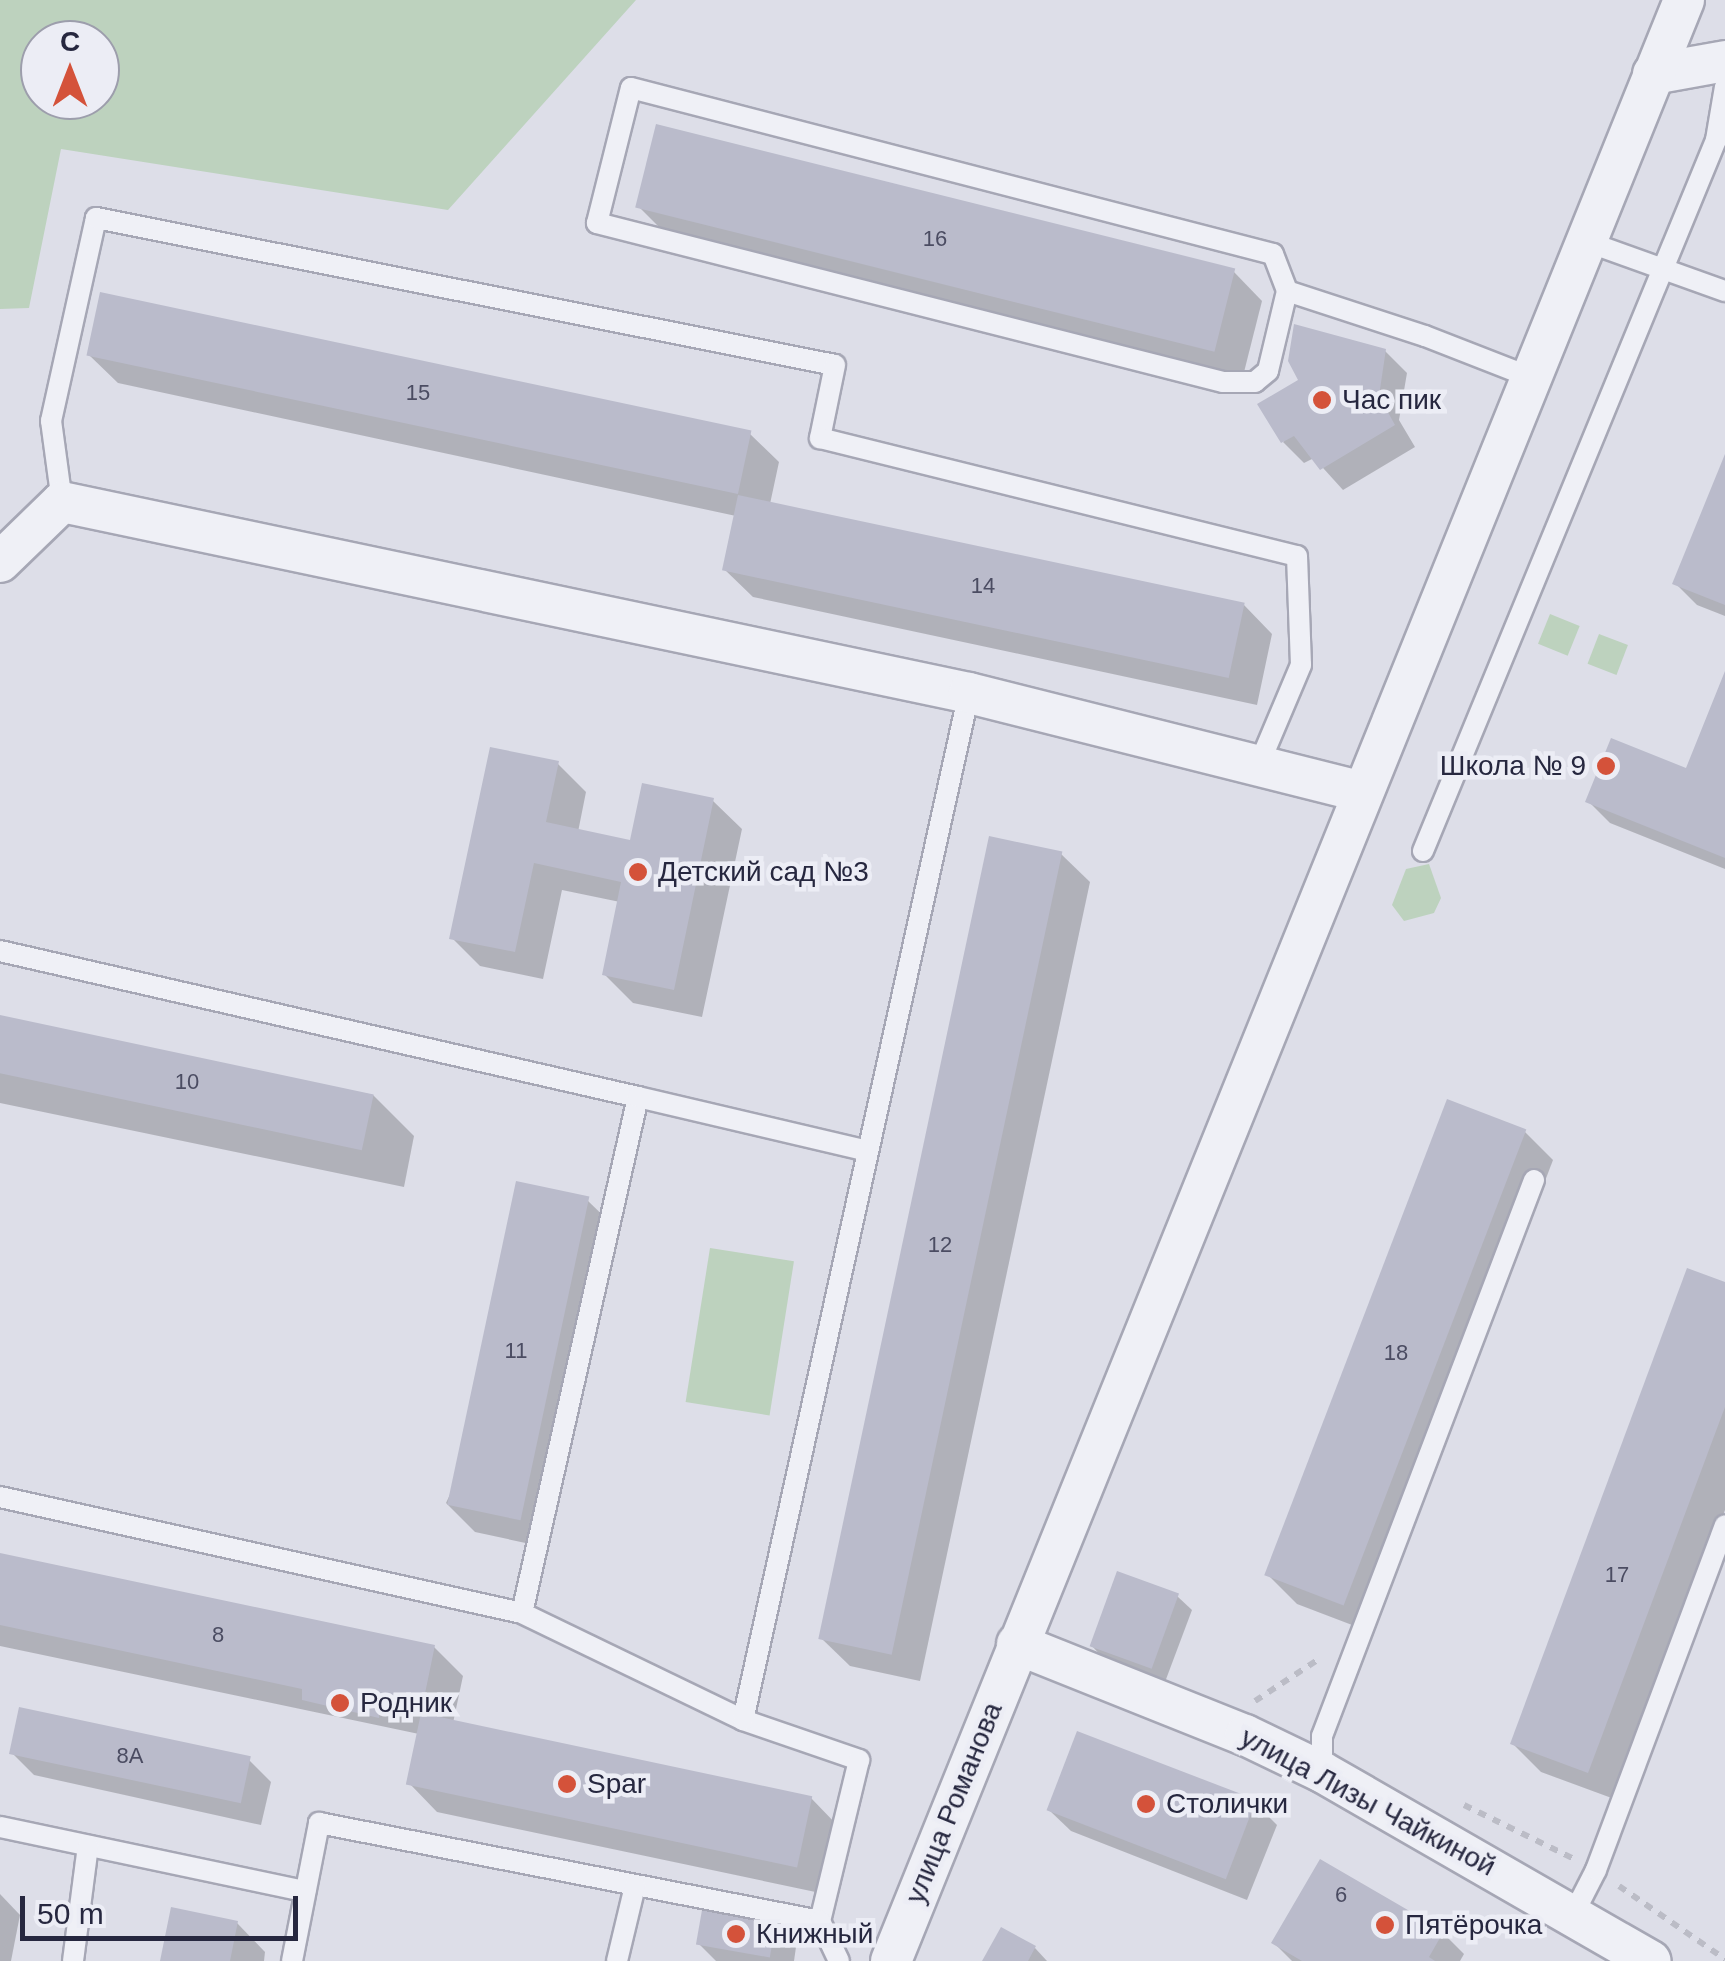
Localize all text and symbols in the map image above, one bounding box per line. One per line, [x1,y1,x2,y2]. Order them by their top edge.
north arrow [20,20,120,120]
text: С [60,26,80,57]
house number: 16 [923,226,947,252]
house number: 15 [406,380,430,406]
place label: Час пик [1342,383,1441,417]
marker: Час пик [1311,389,1333,411]
house number: 14 [971,573,995,599]
place label: Школа № 9 [1440,749,1586,783]
marker: Школа № 9 [1595,755,1617,777]
place label: Детский сад №3 [658,855,869,889]
marker: Детский сад №3 [627,861,649,883]
house number: 10 [175,1069,199,1095]
house number: 12 [928,1232,952,1258]
house number: 11 [505,1338,527,1364]
house number: 18 [1384,1340,1408,1366]
house number: 17 [1605,1562,1629,1588]
house number: 8 [212,1622,224,1648]
place label: Родник [360,1686,452,1720]
marker: Родник [329,1692,351,1714]
street label: улица Романова [898,1698,1010,1908]
street label: улица Лизы Чайкиной [1235,1721,1501,1883]
house number: 8А [117,1743,143,1769]
place label: Spar [587,1767,646,1801]
marker: Spar [556,1773,578,1795]
place label: Столички [1166,1787,1288,1821]
marker: Столички [1135,1793,1157,1815]
scale bar [25,1876,302,1938]
house number: 6 [1335,1882,1347,1908]
text: 50 m [37,1897,104,1930]
place label: Пятёрочка [1405,1908,1542,1942]
marker: Пятёрочка [1374,1914,1396,1936]
place label: Книжный [756,1917,873,1951]
marker: Книжный [725,1923,747,1945]

